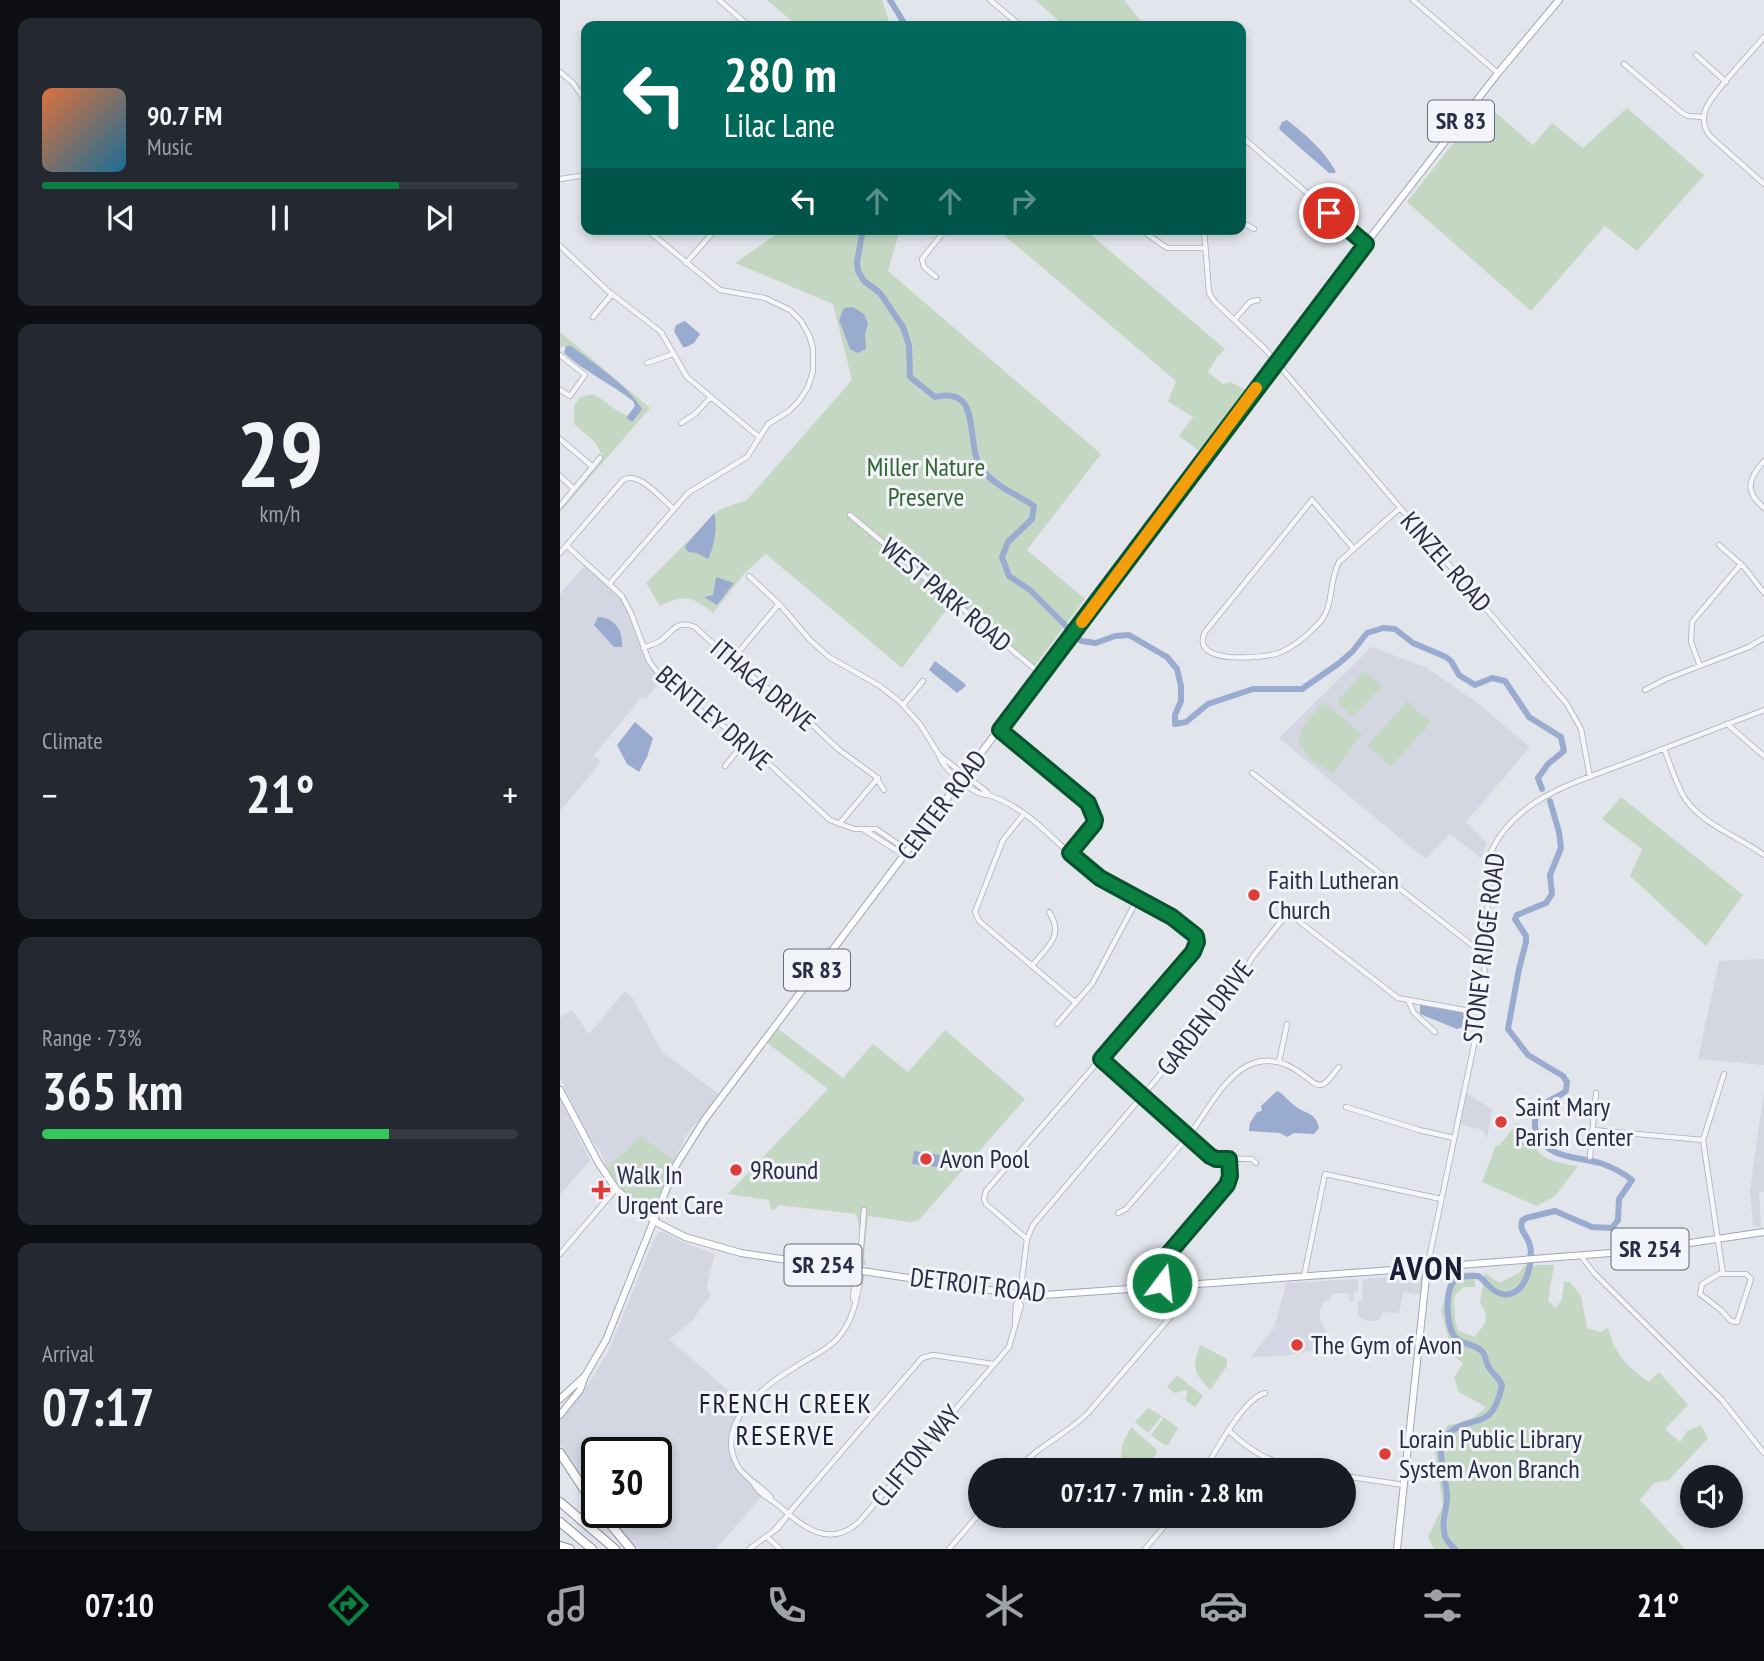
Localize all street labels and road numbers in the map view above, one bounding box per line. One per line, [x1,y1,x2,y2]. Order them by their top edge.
road number: SR 83 [1428,100,1494,141]
street label: KINZEL ROAD [1394,505,1499,619]
street label: WEST PARK ROAD [874,530,1018,659]
street label: ITHACA DRIVE [704,631,823,738]
street label: BENTLEY DRIVE [649,658,779,777]
street label: CENTER ROAD [890,743,994,866]
street label: STONEY RIDGE ROAD [1455,851,1512,1045]
road number: SR 83 [784,950,850,990]
street label: GARDEN DRIVE [1149,953,1260,1082]
road number: SR 254 [1612,1228,1688,1269]
road number: SR 254 [784,1245,862,1286]
street label: DETROIT ROAD [908,1260,1048,1309]
street label: CLIFTON WAY [863,1398,968,1513]

